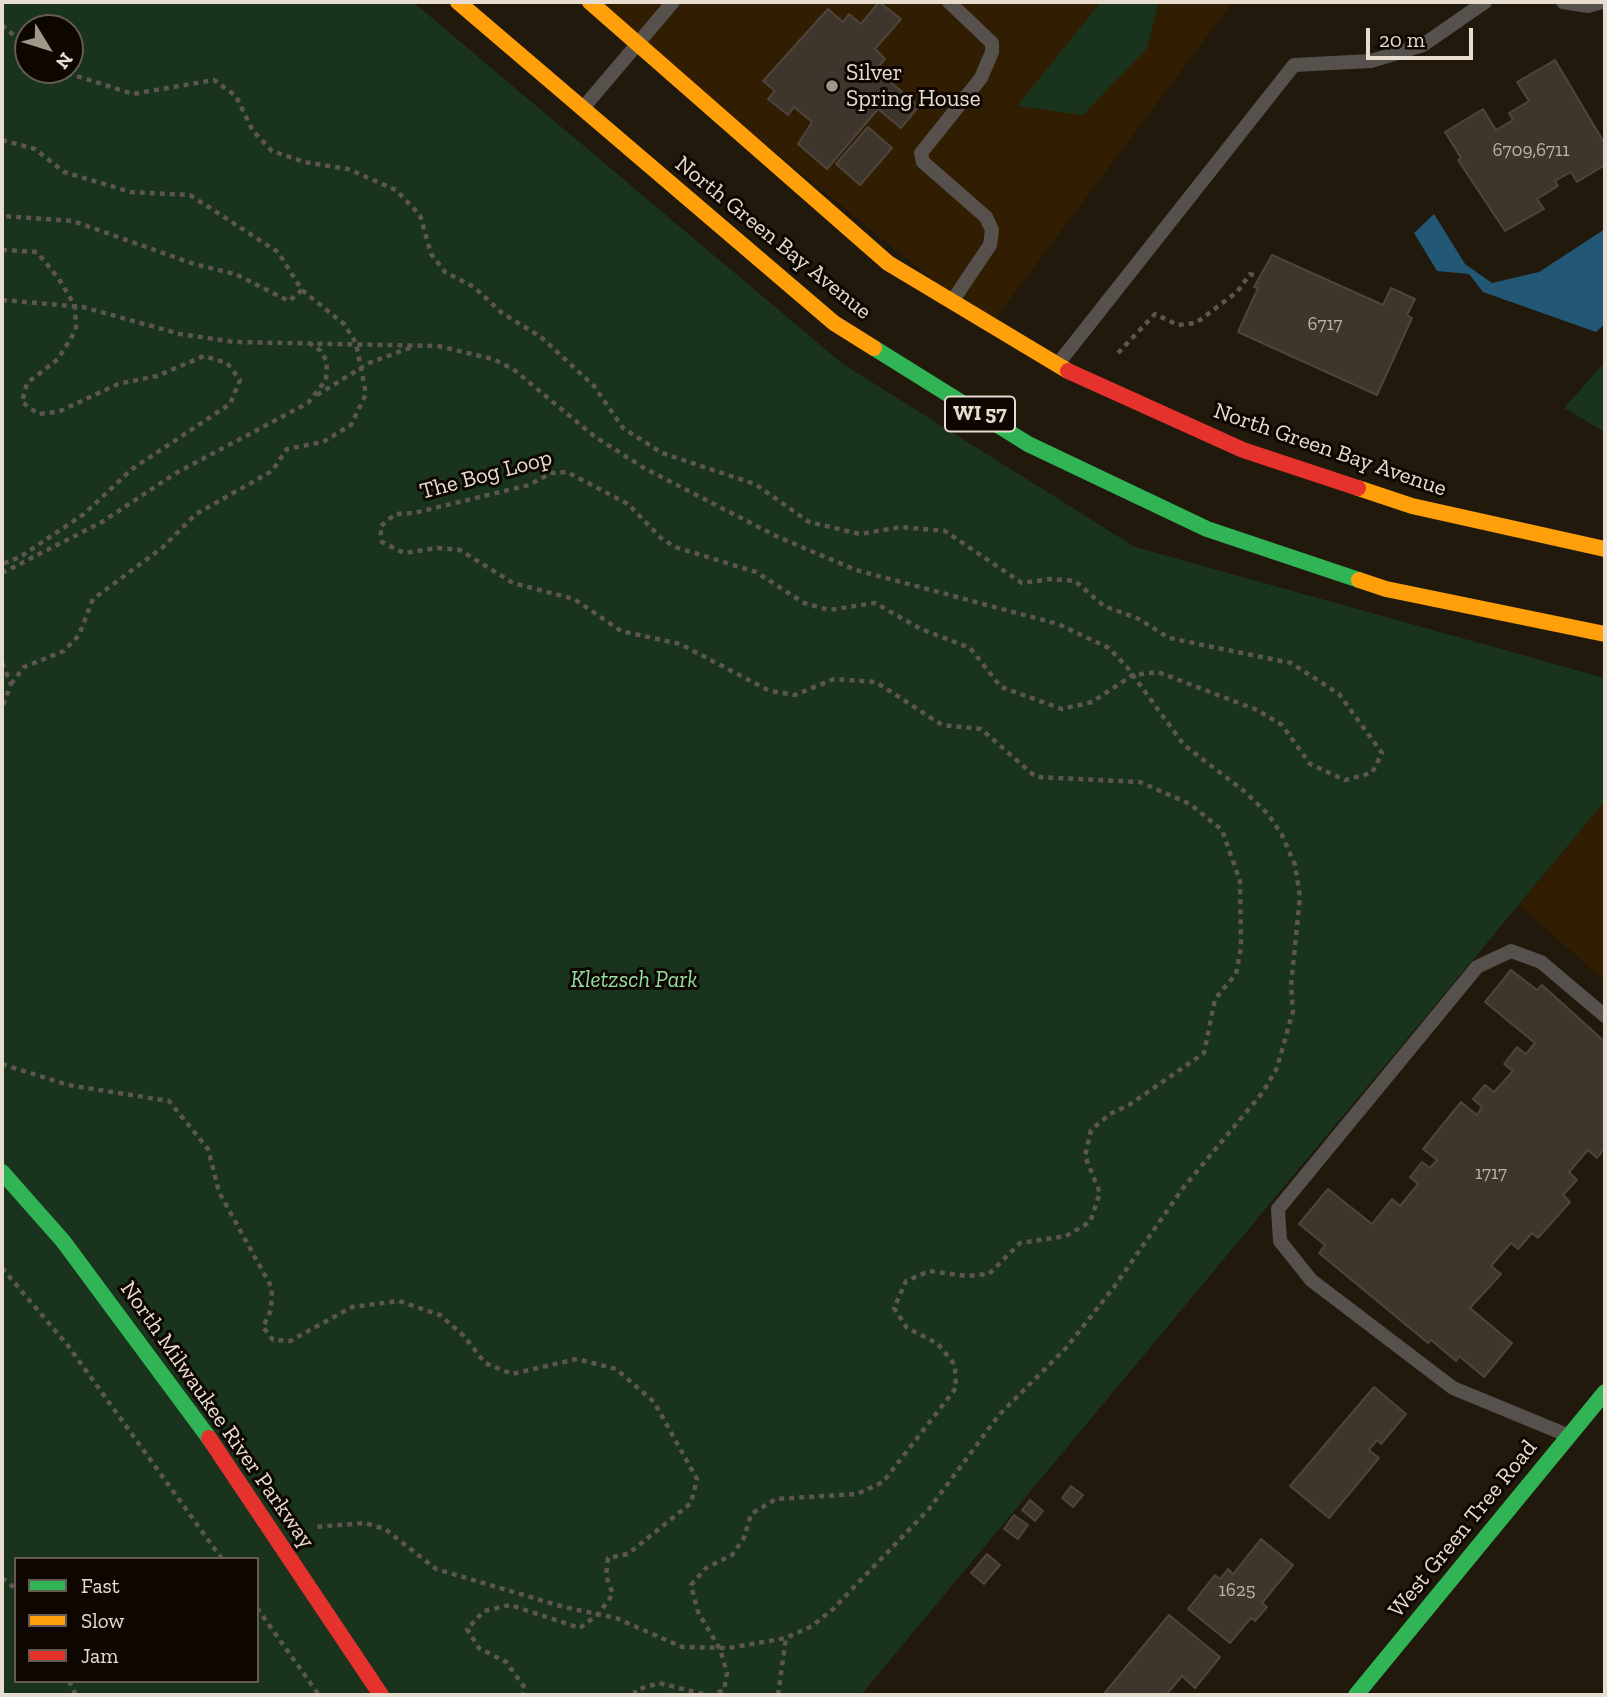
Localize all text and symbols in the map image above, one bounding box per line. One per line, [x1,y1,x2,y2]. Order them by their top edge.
north arrow [14,14,84,84]
scale bar [1369,14,1476,58]
text: 20 m [1379,27,1425,52]
text: N [51,48,78,74]
place label: Silver Spring House [846,59,980,113]
marker: Silver Spring House [824,78,840,94]
house number: 6709,6711 [1492,140,1570,162]
street label: North Green Bay Avenue [669,150,877,326]
house number: 6717 [1308,314,1342,336]
road number: WI 57 [945,396,1015,432]
street label: North Green Bay Avenue [1210,397,1450,503]
street label: The Bog Loop [417,444,555,506]
park label: Kletzsch Park [571,966,697,994]
house number: 1717 [1475,1163,1507,1185]
street label: North Milwaukee River Parkway [114,1276,320,1554]
street label: West Green Tree Road [1383,1435,1543,1623]
legend [14,1557,259,1683]
text: Fast [81,1573,120,1598]
house number: 1625 [1219,1580,1255,1602]
text: Slow [81,1608,124,1633]
text: Jam [81,1643,118,1668]

